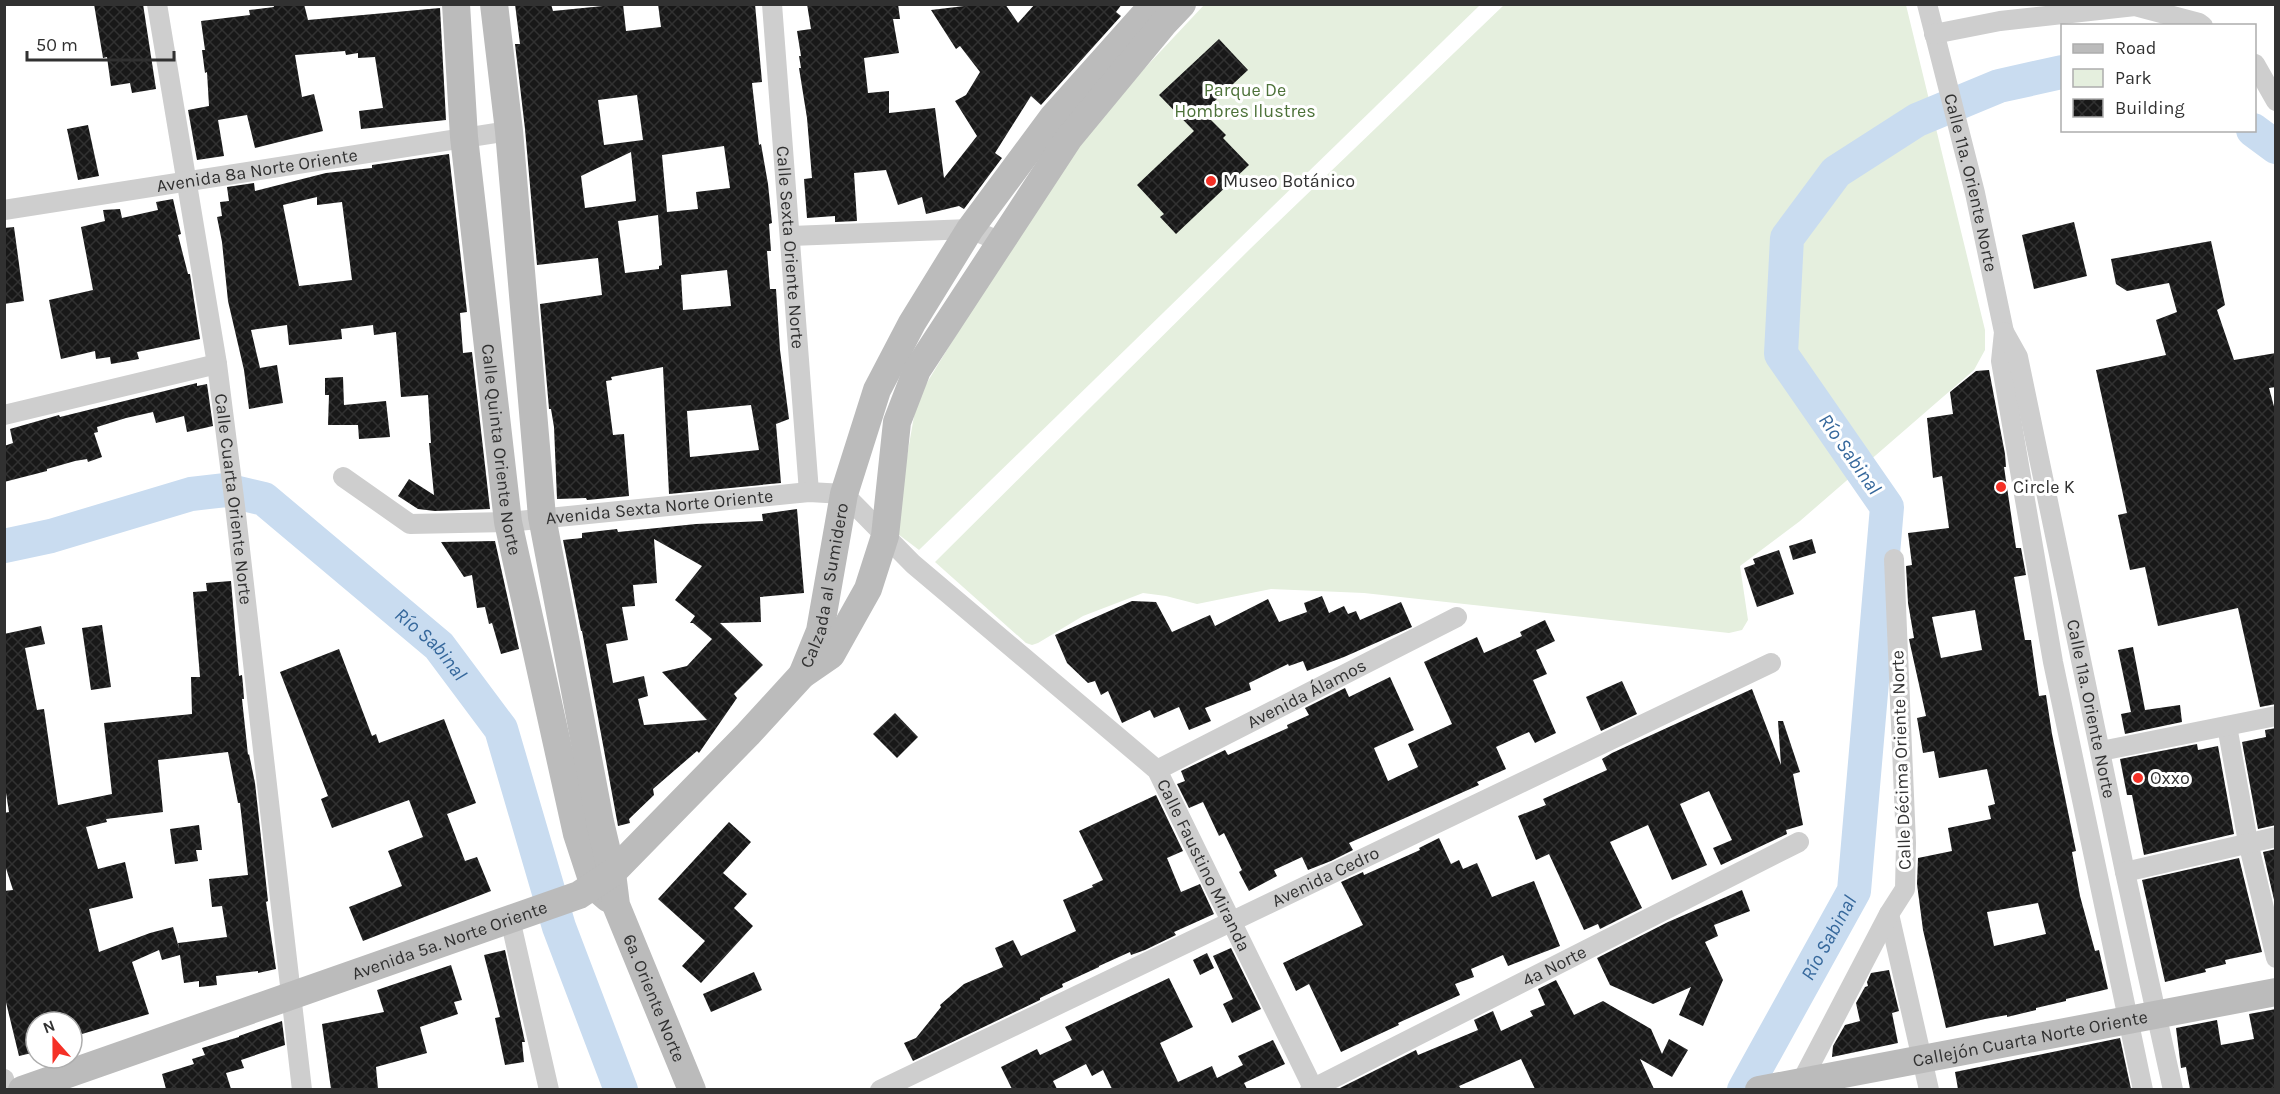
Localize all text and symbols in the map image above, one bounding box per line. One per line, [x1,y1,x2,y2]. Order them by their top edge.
scale bar [27,24,174,62]
legend [2061,24,2256,132]
text: 50 m [36,34,78,56]
text: Road [2115,37,2156,59]
text: Park [2115,67,2152,89]
park label: Parque De Hombres Ilustres [1174,79,1316,122]
street label: Calle 11a. Oriente Norte [1939,91,2002,274]
text: Building [2115,97,2185,119]
street label: Avenida 8a Norte Oriente [155,144,359,197]
street label: Calle Sexta Oriente Norte [772,145,809,350]
place label: Museo Botánico [1223,170,1355,192]
marker: Museo Botánico [1204,174,1218,188]
street label: Calle Quinta Oriente Norte [477,343,526,557]
street label: Calle Cuarta Oriente Norte [210,392,257,606]
water label: Río Sabinal [1814,409,1886,499]
place label: Circle K [2013,476,2075,498]
marker: Circle K [1994,480,2008,494]
street label: Avenida Sexta Norte Oriente [545,485,774,529]
street label: Calzada al Sumidero [795,501,853,671]
water label: Río Sabinal [390,603,472,685]
street label: Calle 11a. Oriente Norte [2062,617,2120,800]
street label: Calle Décima Oriente Norte [1886,650,1916,870]
street label: Avenida Álamos [1243,654,1370,733]
place label: Oxxo [2150,767,2190,789]
marker: Oxxo [2131,771,2145,785]
street label: Calle Faustino Miranda [1152,775,1255,955]
street label: Avenida Cedro [1268,841,1383,912]
water label: Río Sabinal [1796,891,1861,984]
street label: Avenida 5a. Norte Oriente [349,896,550,985]
street label: 6a. Oriente Norte [618,931,690,1065]
street label: 4a Norte [1519,941,1590,991]
street label: Callejón Cuarta Norte Oriente [1911,1006,2150,1072]
north arrow [24,1010,84,1070]
text: N [40,1016,58,1037]

